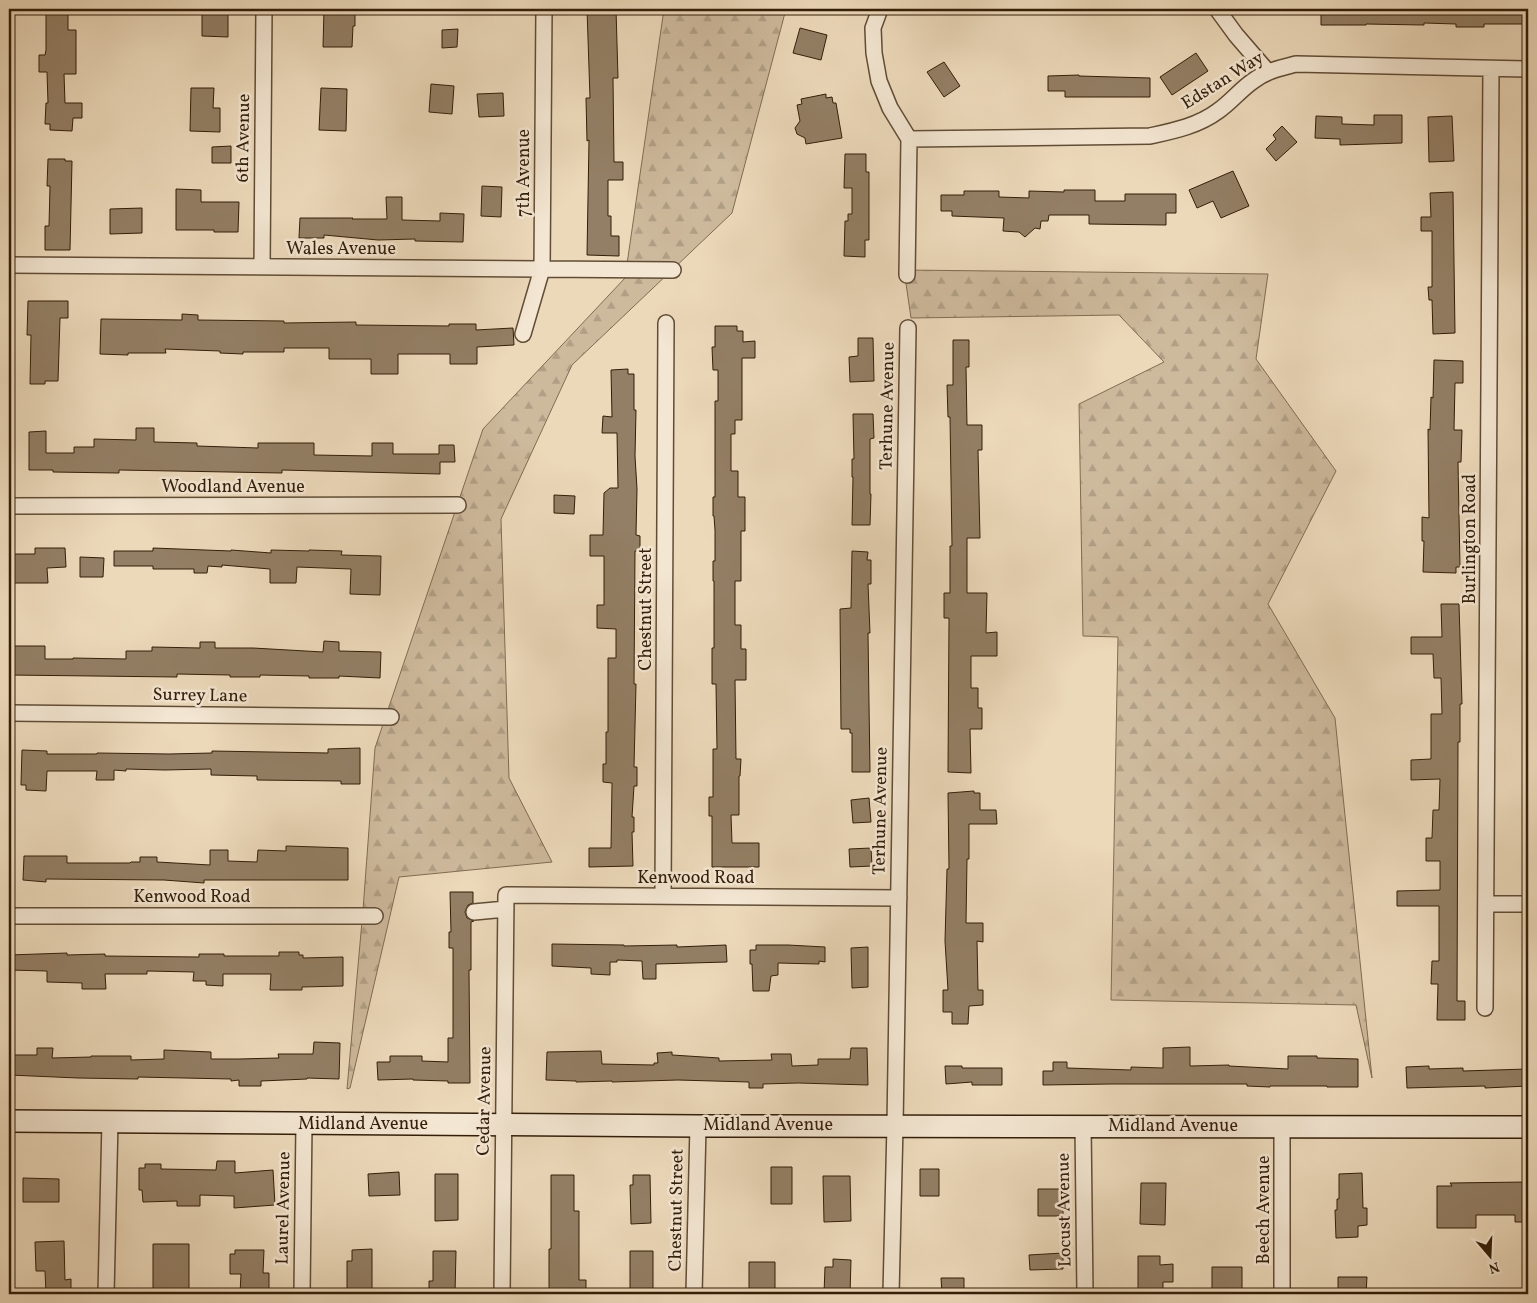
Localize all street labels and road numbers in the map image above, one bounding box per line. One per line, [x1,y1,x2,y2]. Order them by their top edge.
street label: Edstan Way [1177,46,1269,116]
street label: 6th Avenue [231,93,257,183]
street label: 7th Avenue [512,129,537,217]
street label: Wales Avenue [286,237,396,262]
street label: Terhune Avenue [874,342,902,470]
street label: Burlington Road [1458,474,1483,604]
street label: Woodland Avenue [161,475,305,500]
street label: Chestnut Street [634,547,659,671]
street label: Surrey Lane [152,683,248,709]
street label: Terhune Avenue [867,747,895,875]
street label: Kenwood Road [637,866,755,891]
street label: Kenwood Road [133,885,251,910]
street label: Cedar Avenue [472,1046,498,1156]
street label: Midland Avenue [298,1112,428,1137]
street label: Midland Avenue [703,1113,833,1138]
street label: Midland Avenue [1108,1114,1238,1139]
street label: Chestnut Street [663,1148,691,1272]
street label: Laurel Avenue [271,1151,297,1265]
street label: Locust Avenue [1052,1153,1078,1267]
street label: Beech Avenue [1252,1155,1277,1265]

